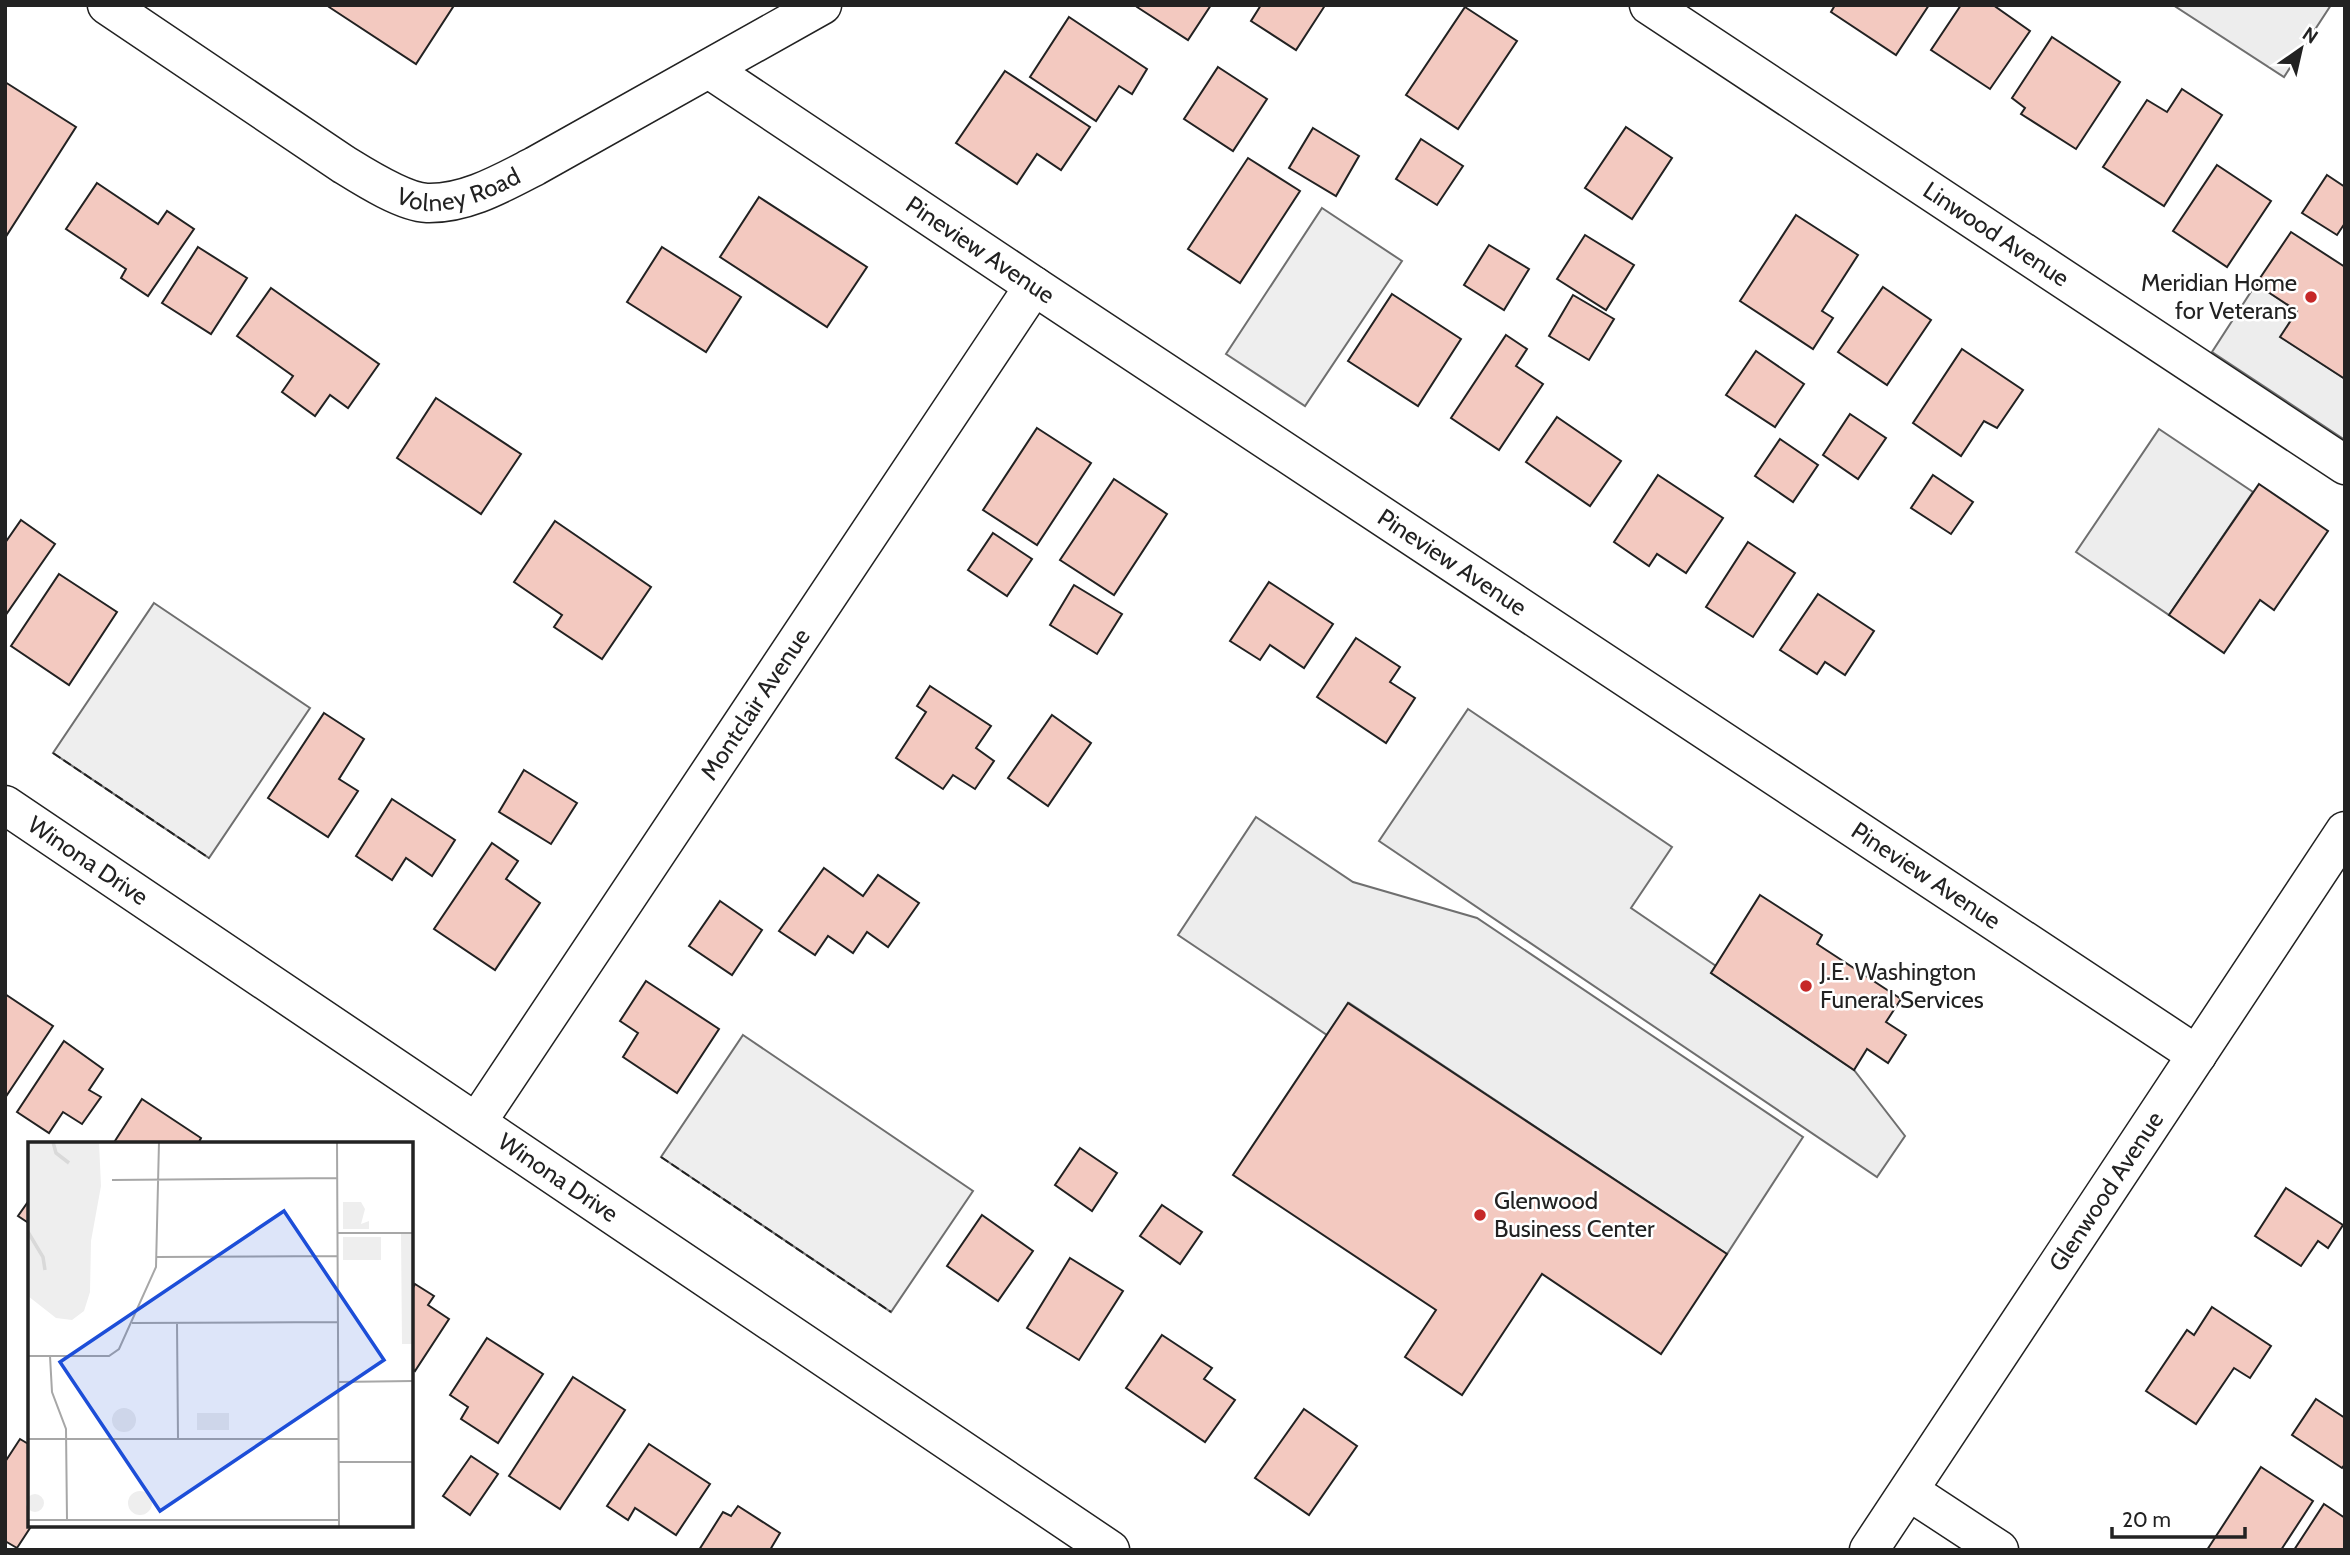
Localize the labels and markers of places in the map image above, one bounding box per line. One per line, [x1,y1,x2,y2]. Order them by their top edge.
place label: Meridian Home for Veterans [2141,268,2297,325]
marker: Meridian Home for Veterans [2303,289,2319,305]
place label: J.E. Washington Funeral Services [1819,957,1984,1014]
marker: J.E. Washington Funeral Services [1798,978,1814,994]
place label: Glenwood Business Center [1494,1186,1655,1243]
marker: Glenwood Business Center [1472,1207,1488,1223]

